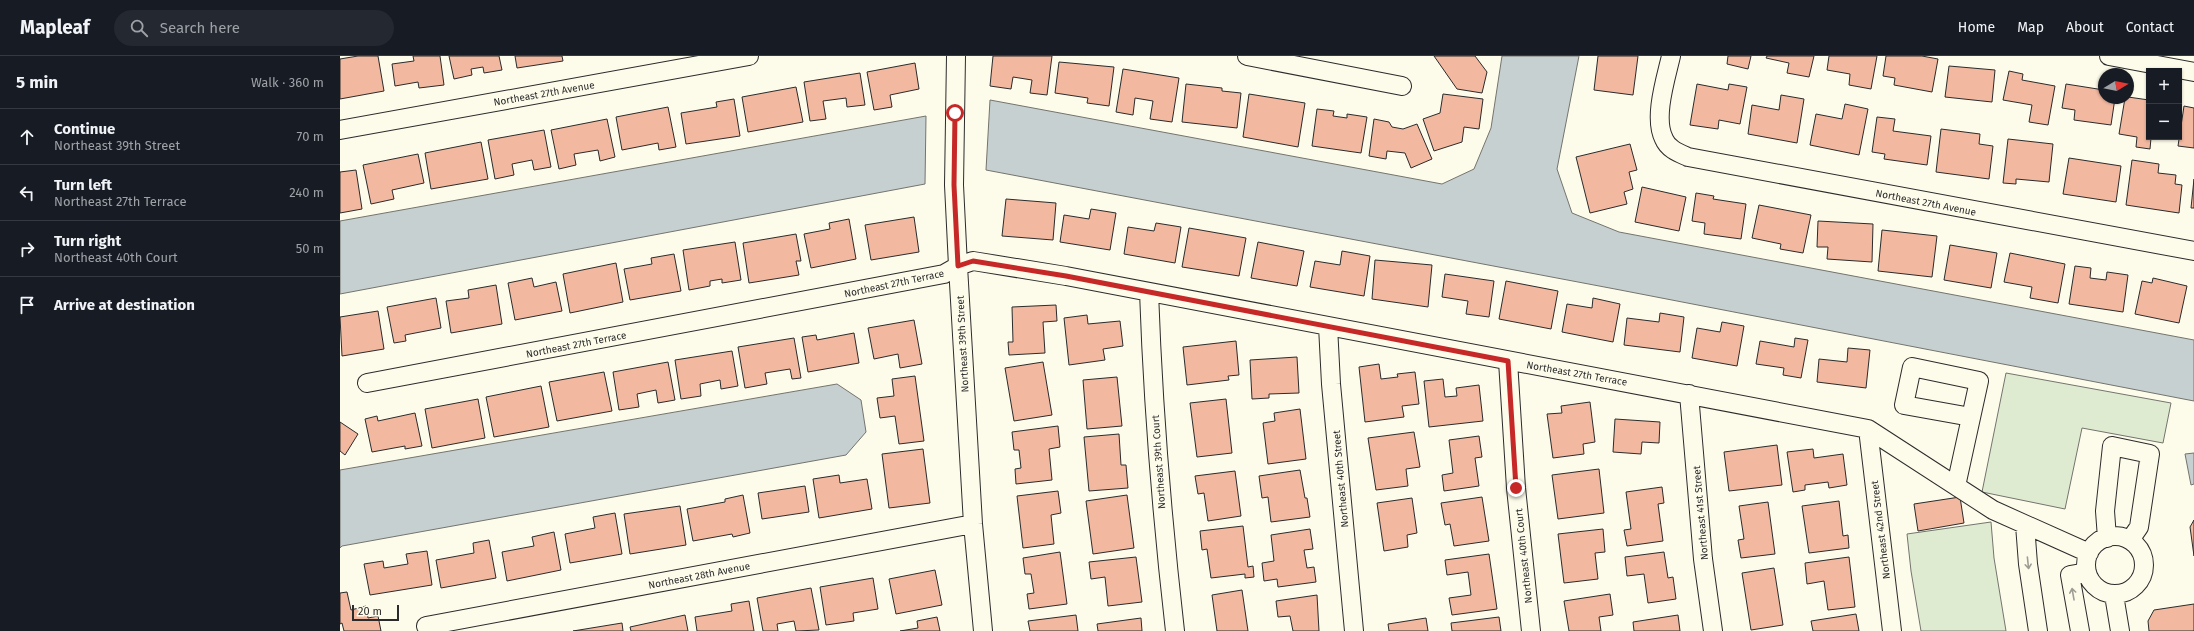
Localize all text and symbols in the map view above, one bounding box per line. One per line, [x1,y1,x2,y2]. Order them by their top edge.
search box [114,10,394,46]
text: Mapleaf [20,16,90,39]
icon: search [128,17,150,39]
text: Search here [160,19,240,37]
text: Home [1958,19,1995,36]
text: Map [2017,19,2044,36]
text: About [2066,19,2104,36]
text: Contact [2126,19,2174,36]
north arrow [2098,68,2134,104]
map controls [2146,68,2182,140]
button: + [2146,68,2182,104]
text: 5 min [16,72,58,93]
text: Walk · 360 m [251,75,324,90]
street label: Northeast 27th Avenue [493,79,596,109]
route start [946,104,964,122]
button: − [2146,104,2182,140]
text: Continue [54,120,115,138]
icon: ahead [16,126,38,148]
text: 70 m [297,129,324,144]
text: Northeast 39th Street [54,138,180,153]
text: Turn left [54,176,112,194]
icon: left [16,182,38,204]
text: 240 m [289,185,324,200]
street label: Northeast 27th Avenue [1874,187,1977,219]
text: Northeast 27th Terrace [54,194,187,209]
text: Turn right [54,232,121,250]
icon: right [16,238,38,260]
text: 50 m [296,241,324,256]
text: Northeast 40th Court [54,250,178,265]
street label: Northeast 27th Terrace [843,268,945,300]
icon: arrive [16,294,38,316]
street label: Northeast 39th Street [954,295,972,393]
text: Arrive at destination [54,296,195,314]
street label: Northeast 27th Terrace [525,329,627,361]
street label: Northeast 27th Terrace [1526,359,1628,389]
street label: Northeast 39th Court [1150,414,1168,509]
street label: Northeast 40th Street [1331,429,1351,528]
street label: Northeast 41st Street [1691,465,1711,561]
route end [1507,479,1525,497]
street label: Northeast 42nd Street [1869,479,1893,580]
street label: Northeast 40th Court [1513,508,1535,604]
one-way arrow [2024,556,2032,569]
street label: Northeast 28th Avenue [647,560,751,592]
one-way arrow [2069,588,2077,601]
scale bar [352,603,399,622]
text: 20 m [358,605,382,618]

